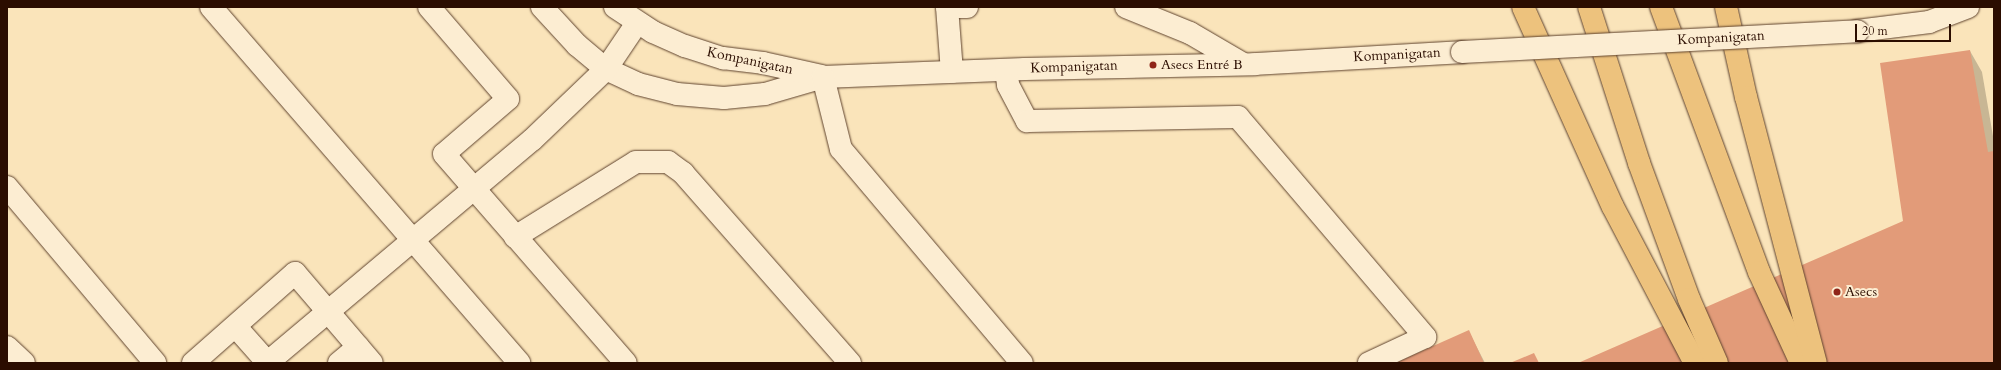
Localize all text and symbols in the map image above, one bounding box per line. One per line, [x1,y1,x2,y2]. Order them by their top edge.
scale bar [1857,16,1953,42]
text: 20 m [1862,23,1888,39]
street label: Kompanigatan [1677,27,1765,49]
street label: Kompanigatan [705,44,795,78]
street label: Kompanigatan [1353,44,1441,66]
street label: Kompanigatan [1030,57,1118,77]
place label: Asecs Entré B [1161,57,1243,73]
marker: Asecs Entré B [1148,60,1158,70]
place label: Asecs [1845,284,1877,300]
marker: Asecs [1832,287,1842,297]

